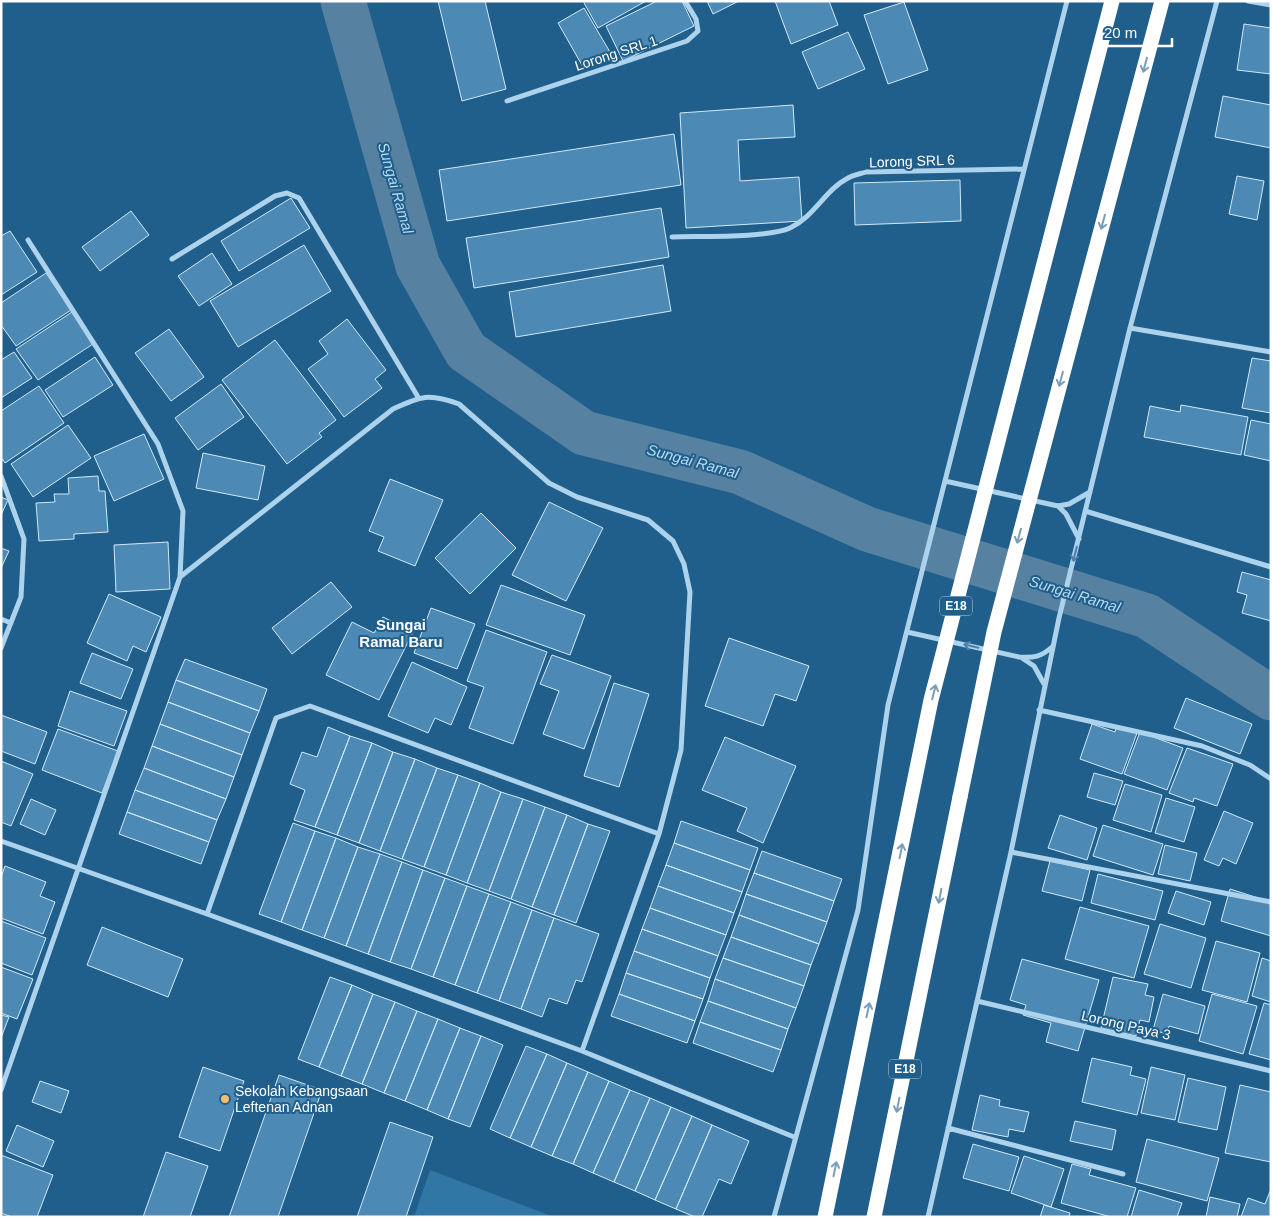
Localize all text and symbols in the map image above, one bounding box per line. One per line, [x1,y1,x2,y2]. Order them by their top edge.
scale bar [1097,15,1172,47]
text: 20 m [1104,24,1137,41]
street label: Lorong SRL 1 [573,32,660,74]
one-way arrow [1140,57,1150,73]
water label: Sungai Ramal [375,140,417,236]
street label: Lorong SRL 6 [869,151,955,170]
one-way arrow [1098,214,1108,230]
one-way arrow [1056,371,1066,387]
water label: Sungai Ramal [645,441,741,482]
one-way arrow [1014,528,1024,544]
one-way arrow [1070,546,1079,562]
water label: Sungai Ramal [1027,572,1123,616]
road number: E18 [940,596,972,616]
district label: Sungai Ramal Baru [359,616,443,650]
one-way arrow [964,641,980,650]
one-way arrow [929,684,939,700]
one-way arrow [897,843,906,859]
one-way arrow [935,887,944,903]
one-way arrow [864,1003,873,1019]
street label: Lorong Paya 3 [1080,1007,1172,1043]
road number: E18 [889,1060,921,1078]
place label: Sekolah Kebangsaan Leftenan Adnan [235,1083,368,1115]
marker: Sekolah Kebangsaan Leftenan Adnan [219,1093,231,1105]
one-way arrow [892,1097,902,1113]
one-way arrow [830,1161,840,1177]

